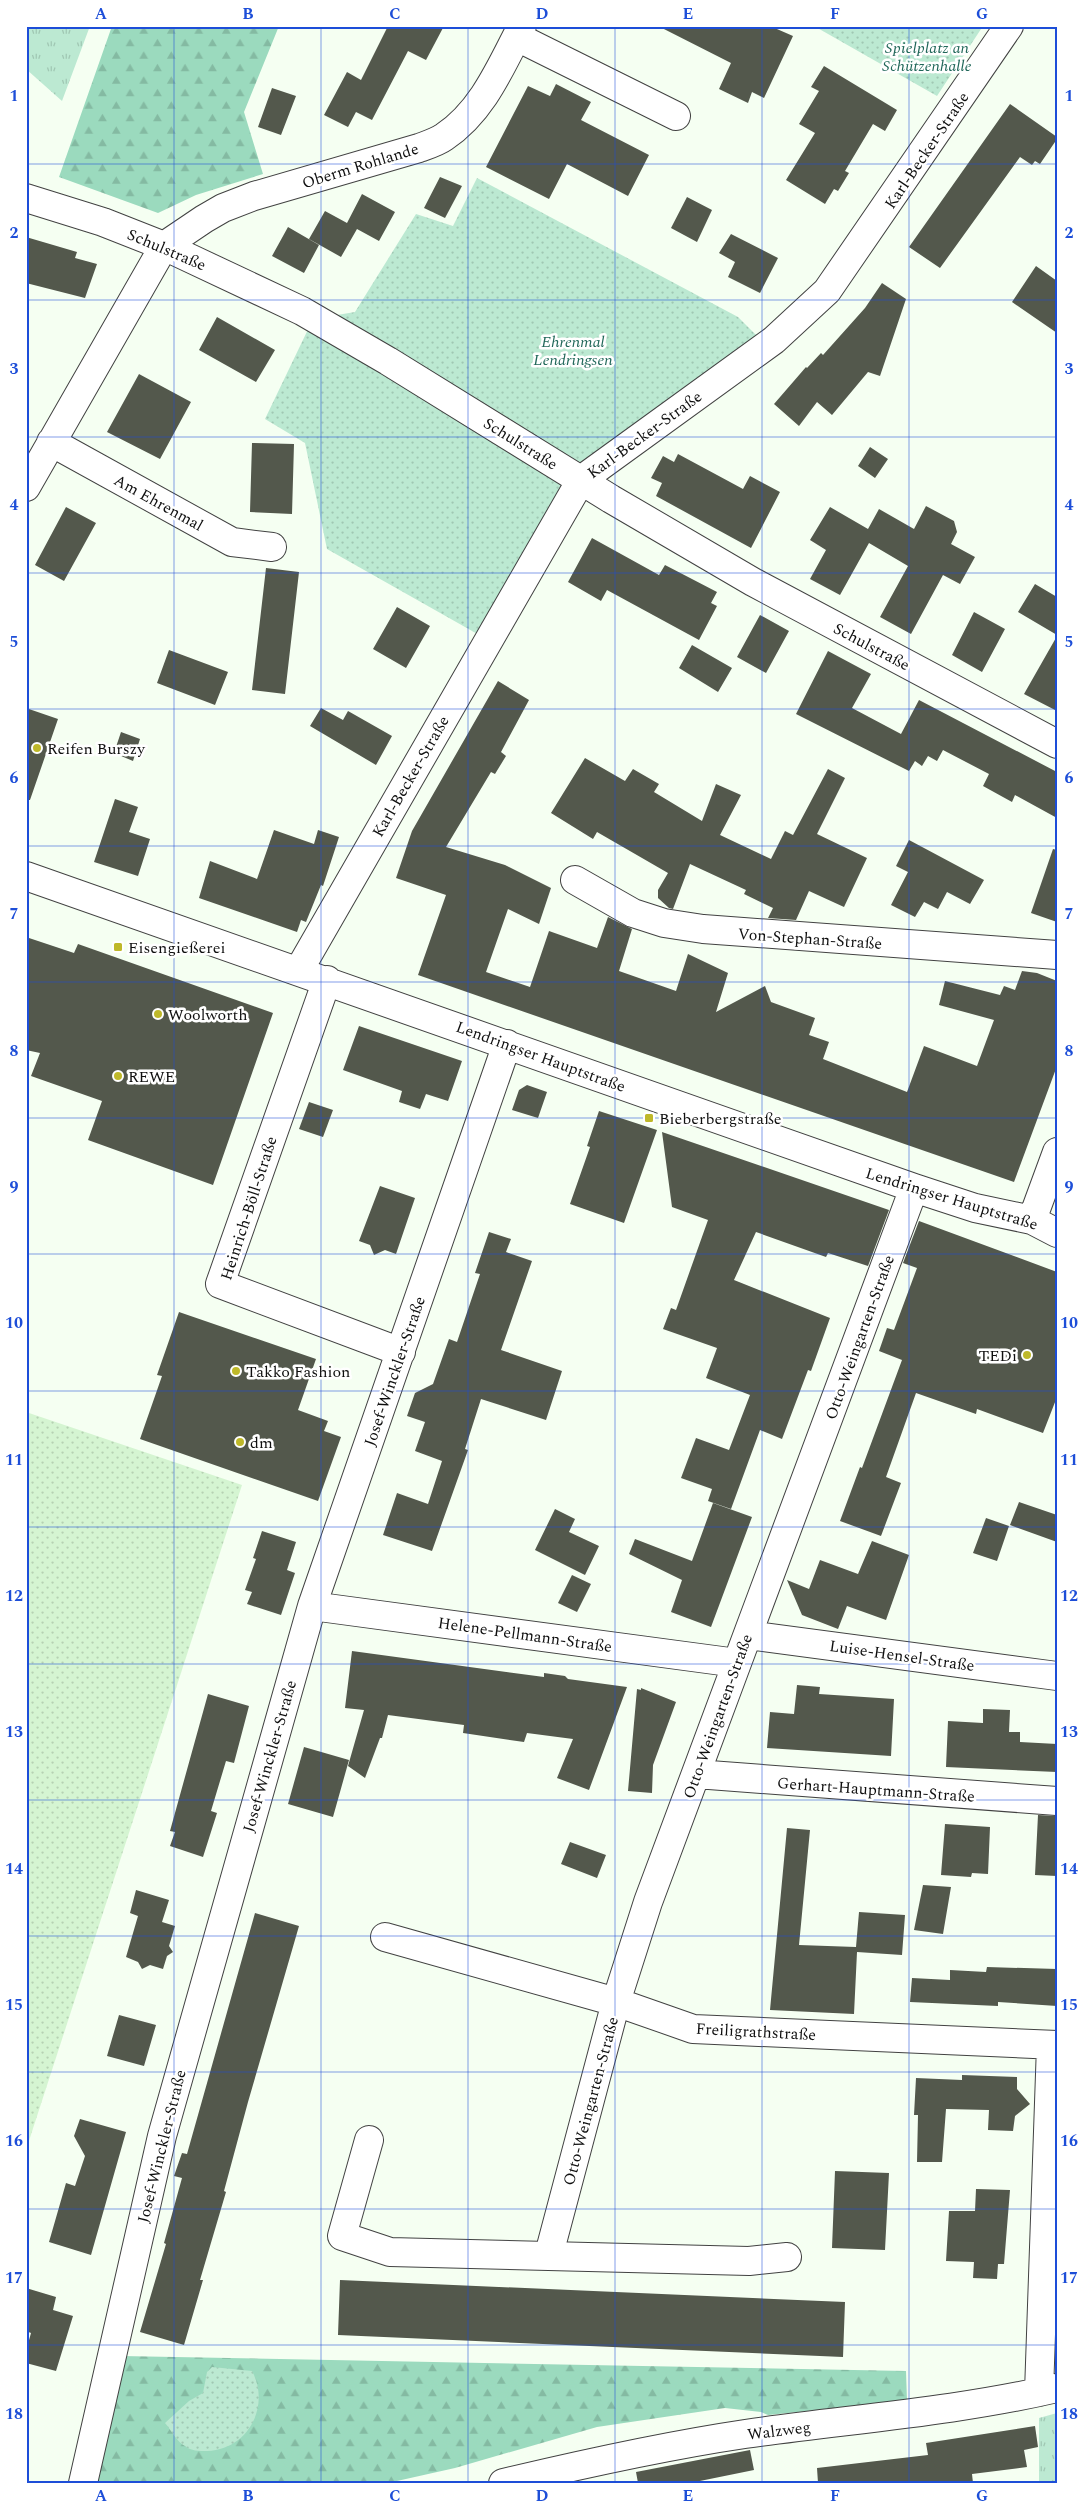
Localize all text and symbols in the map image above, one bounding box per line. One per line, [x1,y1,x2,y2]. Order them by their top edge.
text: A [95,2,108,26]
text: B [242,2,254,26]
text: C [389,2,401,26]
text: D [536,2,549,26]
text: E [683,2,693,26]
text: F [830,2,840,26]
text: G [976,2,988,26]
park label: Spielplatz an Schützenhalle [882,36,972,78]
text: 1 [10,84,18,108]
text: 1 [1065,84,1073,108]
street label: Karl-Becker-Straße [879,87,975,214]
street label: Oberm Rohlande [299,137,422,195]
text: 2 [10,221,19,245]
text: 2 [1065,221,1074,245]
street label: Schulstraße [123,223,210,277]
park label: Ehrenmal Lendringsen [533,330,613,372]
text: 3 [10,357,19,381]
text: 3 [1065,357,1074,381]
street label: Karl-Becker-Straße [582,385,707,485]
street label: Schulstraße [479,411,562,476]
street label: Am Ehrenmal [109,468,208,537]
text: 4 [10,493,19,517]
text: 4 [1065,493,1074,517]
street label: Schulstraße [829,617,914,677]
text: 5 [10,630,18,654]
text: 5 [1065,630,1073,654]
street label: Karl-Becker-Straße [366,711,455,842]
place label: Reifen Burszy [47,737,146,761]
marker: Reifen Burszy [31,742,43,754]
text: 6 [10,766,19,790]
text: 6 [1065,766,1074,790]
text: 7 [10,902,19,926]
text: 7 [1065,902,1074,926]
street label: Von-Stephan-Straße [737,922,883,956]
place label: Eisengießerei [128,936,225,960]
marker: Eisengießerei [112,941,124,953]
place label: Woolworth [168,1003,247,1027]
marker: Woolworth [152,1008,164,1020]
street label: Lendringser Hauptstraße [452,1015,629,1099]
text: 8 [10,1039,19,1063]
text: 8 [1065,1039,1074,1063]
place label: REWE [128,1065,175,1089]
marker: REWE [112,1070,124,1082]
place label: Bieberbergstraße [659,1107,781,1131]
marker: Bieberbergstraße [643,1112,655,1124]
street label: Heinrich-Böll-Straße [214,1133,284,1283]
street label: Lendringser Hauptstraße [863,1161,1041,1237]
text: 9 [10,1175,19,1199]
text: 9 [1065,1175,1074,1199]
street label: Otto-Weingarten-Straße [819,1252,901,1423]
street label: Josef-Winckler-Straße [358,1293,432,1450]
text: 10 [5,1311,23,1335]
text: 10 [1060,1311,1078,1335]
place label: TEDi [978,1344,1017,1368]
marker: TEDi [1021,1349,1033,1361]
place label: Takko Fashion [246,1360,350,1384]
marker: Takko Fashion [230,1365,242,1377]
place label: dm [250,1431,273,1455]
marker: dm [234,1436,246,1448]
text: 11 [5,1448,23,1472]
text: 11 [1060,1448,1078,1472]
text: 12 [5,1584,23,1608]
text: 12 [1060,1584,1078,1608]
street label: Helene-Pellmann-Straße [436,1611,614,1659]
street label: Otto-Weingarten-Straße [677,1631,759,1802]
street label: Luise-Hensel-Straße [828,1634,976,1678]
street label: Josef-Winckler-Straße [237,1677,303,1835]
text: 13 [5,1720,23,1744]
text: 13 [1060,1720,1078,1744]
street label: Gerhart-Hauptmann-Straße [776,1771,976,1809]
text: 14 [5,1857,23,1881]
text: 14 [1060,1857,1078,1881]
text: 15 [5,1993,23,2017]
text: 15 [1060,1993,1078,2017]
street label: Otto-Weingarten-Straße [557,2014,625,2188]
street label: Freiligrathstraße [695,2017,817,2047]
street label: Josef-Winckler-Straße [131,2067,193,2225]
text: 16 [5,2129,23,2153]
text: 16 [1060,2129,1078,2153]
text: 17 [5,2266,23,2290]
text: 17 [1060,2266,1078,2290]
text: 18 [5,2402,23,2426]
text: 18 [1060,2402,1078,2426]
street label: Walzweg [746,2415,812,2447]
text: A [95,2484,108,2508]
text: B [242,2484,254,2508]
text: C [389,2484,401,2508]
text: D [536,2484,549,2508]
text: E [683,2484,693,2508]
text: F [830,2484,840,2508]
text: G [976,2484,988,2508]

